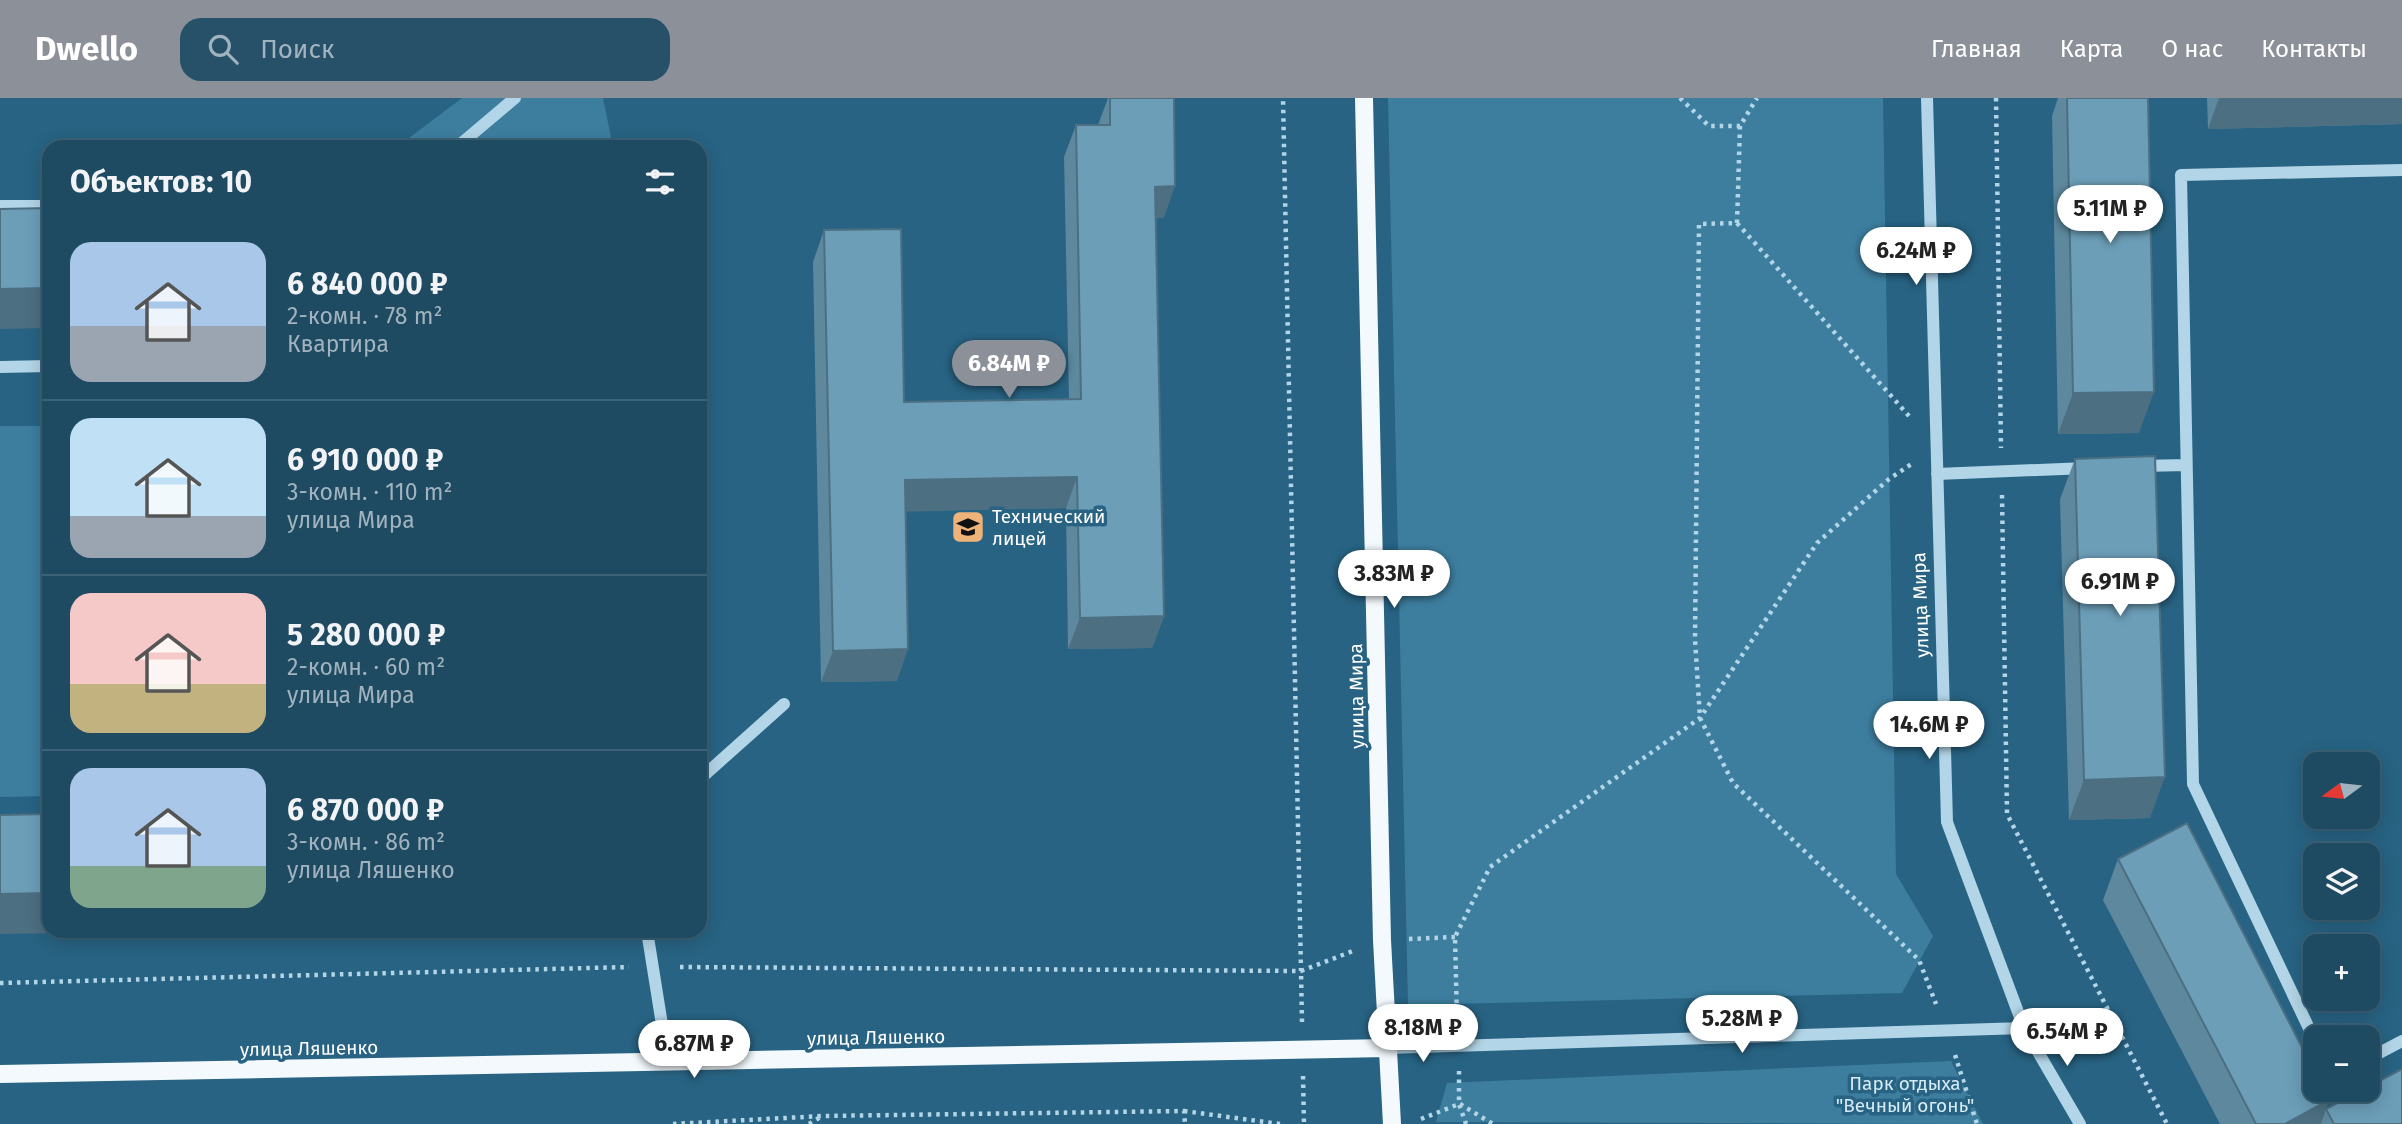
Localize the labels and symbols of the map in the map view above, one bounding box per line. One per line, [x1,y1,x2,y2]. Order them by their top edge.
pin: 5.11M ₽ [2045,186,2175,245]
pin: 6.24M ₽ [1851,228,1981,287]
pin: 6.84M ₽ [944,341,1074,400]
place label: Технический лицей [992,505,1105,550]
school or university icon: Технический лицей [949,508,987,546]
pin: 3.83M ₽ [1329,550,1459,610]
street label: улица Мира [1907,552,1934,658]
pin: 6.91M ₽ [2055,559,2185,618]
street label: улица Мира [1344,643,1369,749]
pin: 14.6M ₽ [1864,702,1994,761]
north arrow [2303,752,2380,830]
pin: 5.28M ₽ [1677,996,1807,1055]
pin: 8.18M ₽ [1358,1004,1488,1064]
pin: 6.54M ₽ [2002,1009,2132,1068]
pin: 6.87M ₽ [629,1020,759,1080]
street label: улица Ляшенко [807,1025,945,1050]
street label: улица Ляшенко [240,1036,378,1061]
park label: Парк отдыха "Вечный огонь" [1836,1072,1974,1117]

